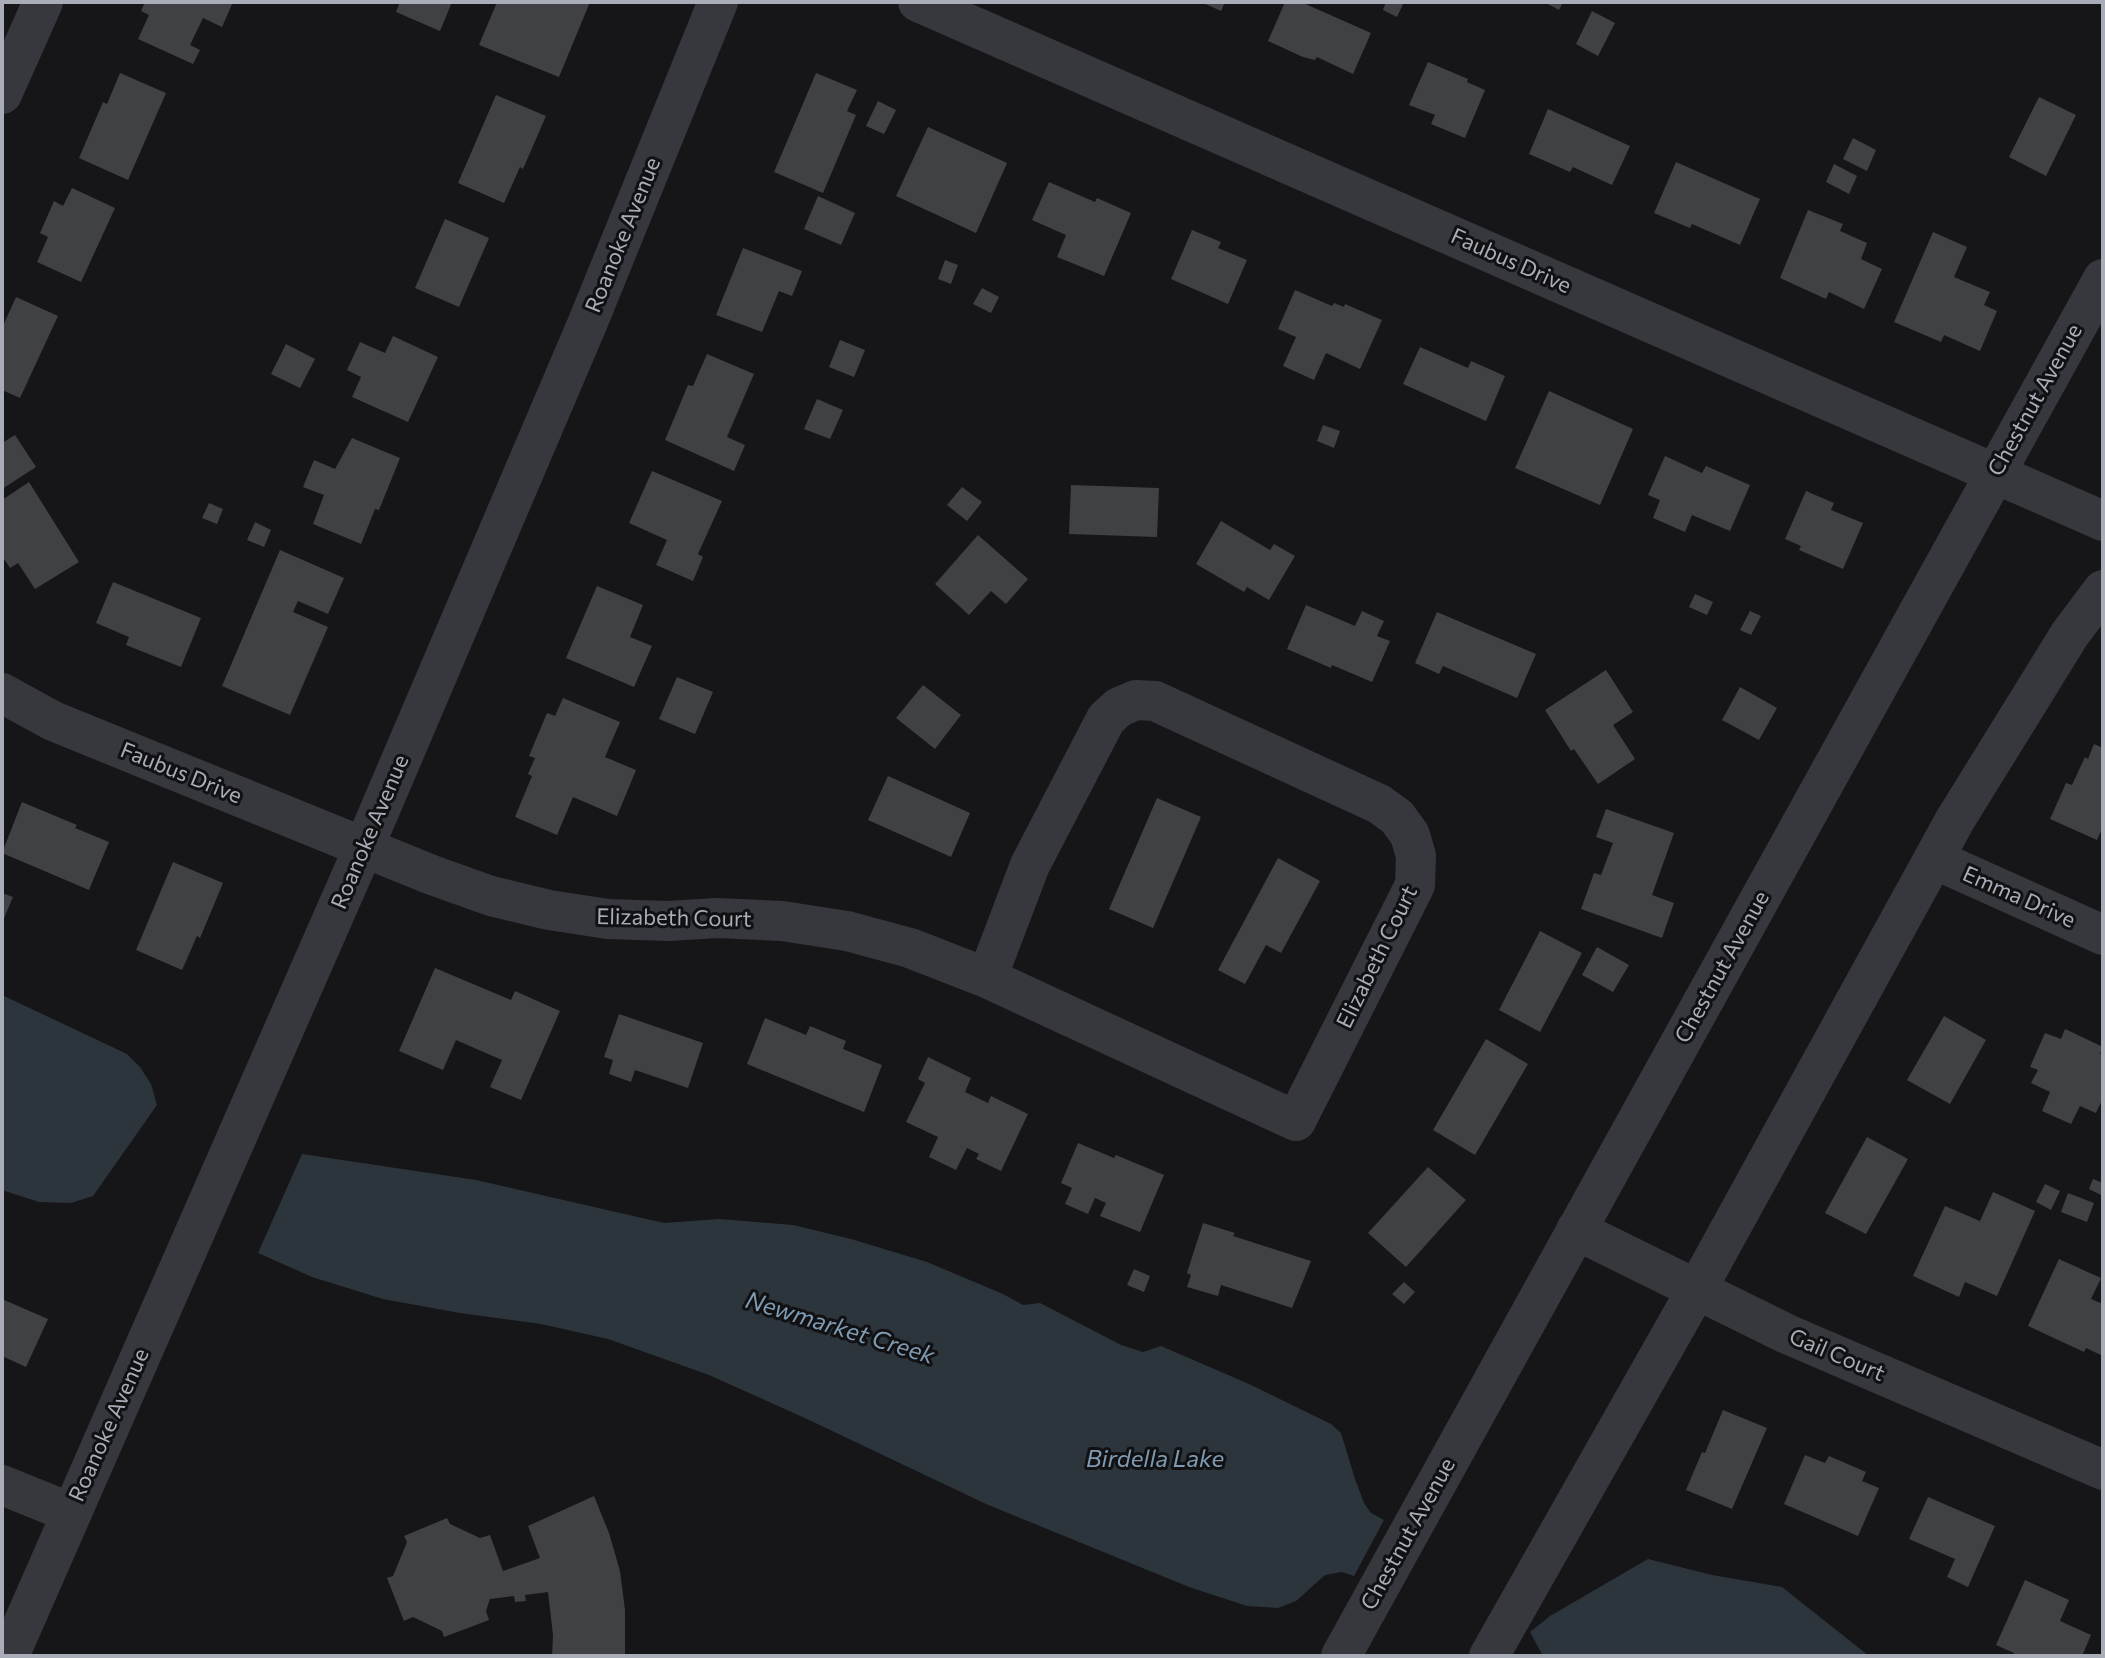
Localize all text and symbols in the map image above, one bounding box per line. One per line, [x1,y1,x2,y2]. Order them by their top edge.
street label: Roanoke Avenue [580,154,666,316]
street label: Faubus Drive [1447,223,1575,299]
street label: Chestnut Avenue [1982,319,2088,481]
street label: Faubus Drive [116,737,246,809]
street label: Roanoke Avenue [326,751,414,913]
street label: Emma Drive [1959,860,2079,934]
street label: Elizabeth Court [1331,881,1423,1033]
street label: Chestnut Avenue [1669,886,1775,1048]
street label: Elizabeth Court [596,903,752,933]
water label: Newmarket Creek [742,1286,938,1370]
street label: Gail Court [1785,1323,1889,1387]
street label: Roanoke Avenue [63,1344,155,1506]
water label: Birdella Lake [1086,1445,1224,1473]
street label: Chestnut Avenue [1355,1453,1461,1615]

